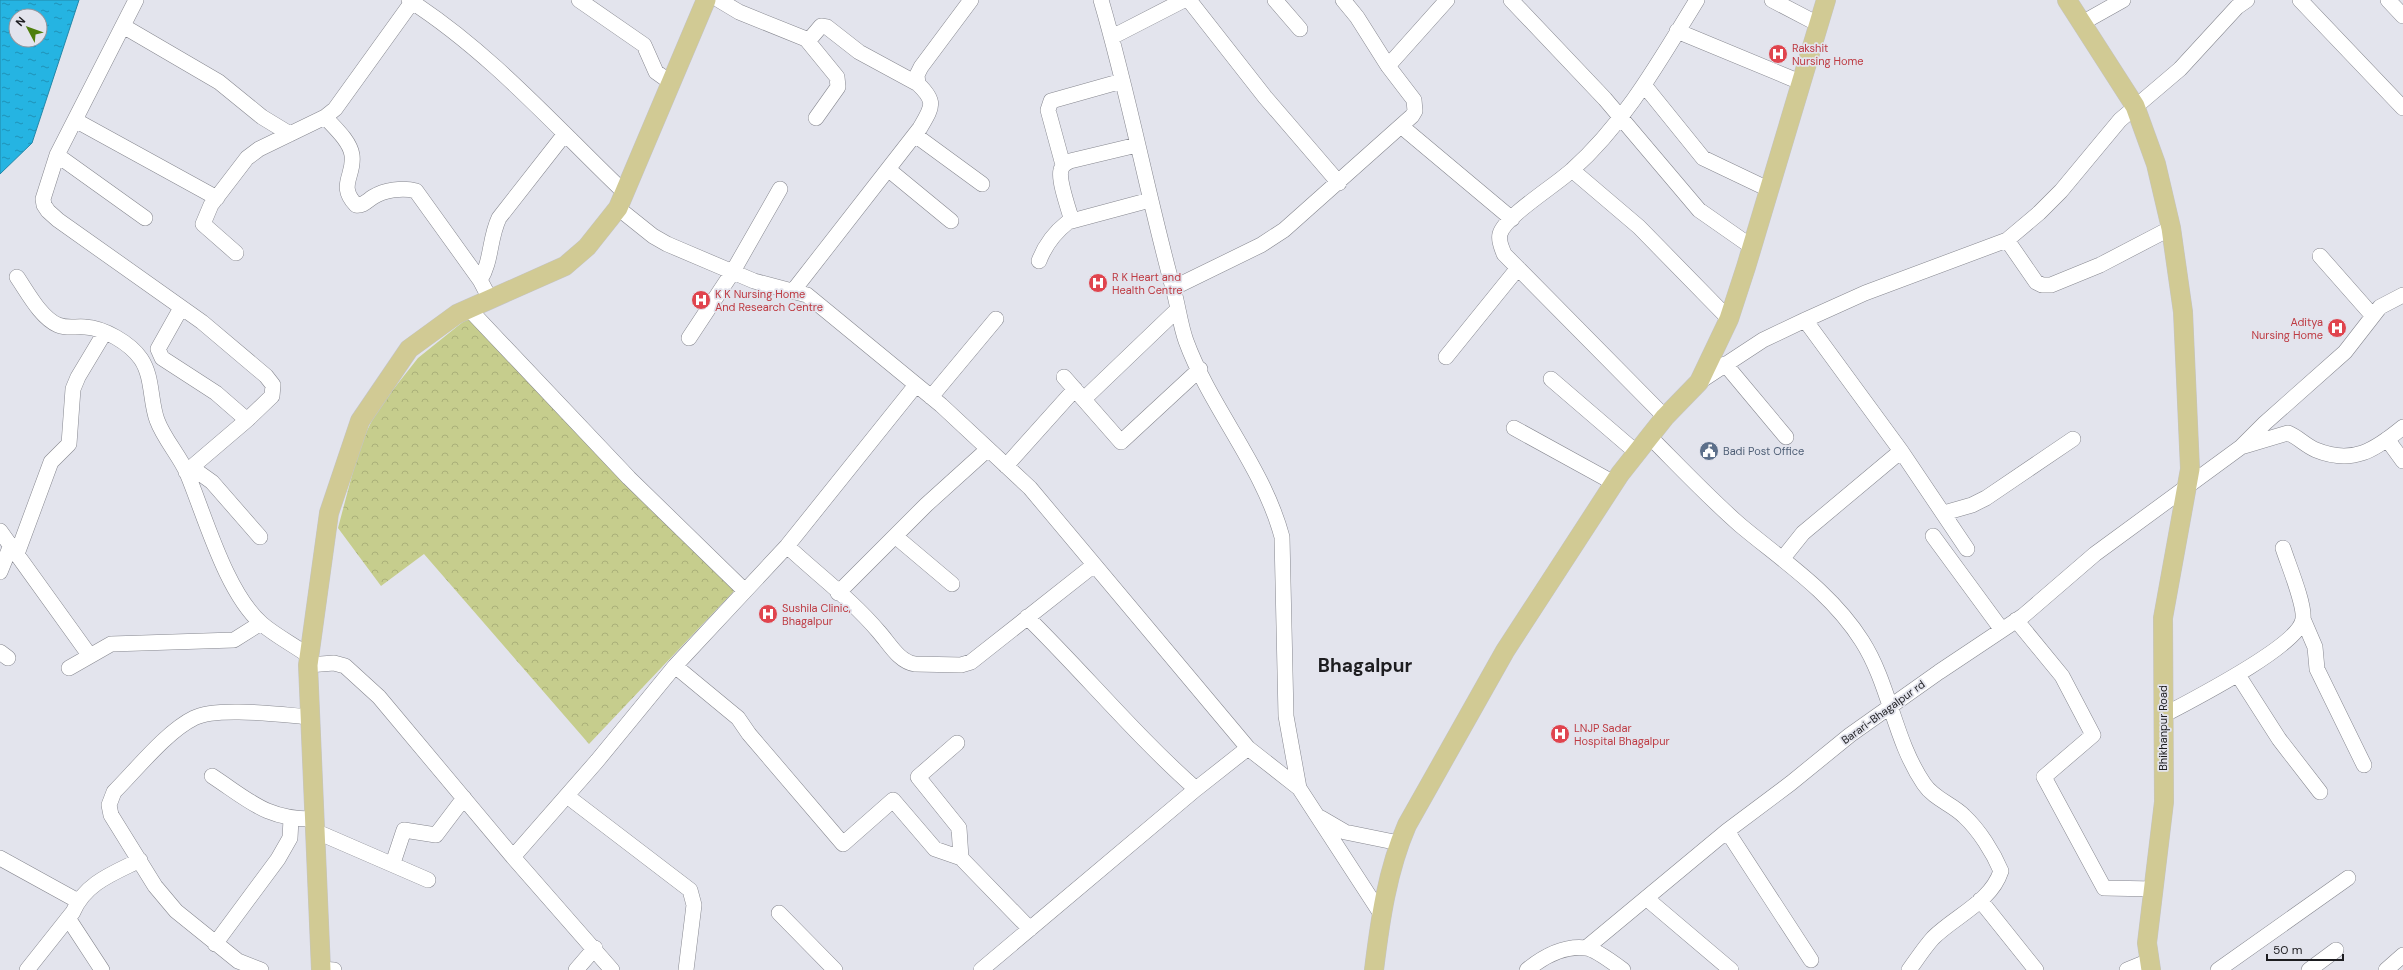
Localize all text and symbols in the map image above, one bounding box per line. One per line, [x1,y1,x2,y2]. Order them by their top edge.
north arrow [8,8,48,48]
text: N [13,14,28,29]
place label: Rakshit Nursing Home [1792,41,1864,68]
hospital icon: Rakshit Nursing Home [1767,43,1789,65]
place label: R K Heart and Health Centre [1112,270,1183,297]
hospital icon: R K Heart and Health Centre [1087,272,1109,294]
place label: K K Nursing Home And Research Centre [715,287,823,314]
hospital icon: K K Nursing Home And Research Centre [690,289,712,311]
place label: Aditya Nursing Home [2251,315,2323,342]
hospital icon: Aditya Nursing Home [2326,317,2348,339]
public building icon: Badi Post Office [1698,440,1720,462]
place label: Badi Post Office [1723,444,1804,458]
place label: Sushila Clinic, Bhagalpur [782,601,851,628]
hospital icon: Sushila Clinic, Bhagalpur [757,603,779,625]
district label: Bhagalpur [1318,653,1412,678]
street label: Barari-Bhagalpur rd [1839,677,1928,747]
street label: Bhikhanpur Road [2156,685,2170,771]
place label: LNJP Sadar Hospital Bhagalpur [1574,721,1670,748]
hospital icon: LNJP Sadar Hospital Bhagalpur [1549,723,1571,745]
scale bar [2267,936,2343,962]
text: 50 m [2273,942,2302,958]

